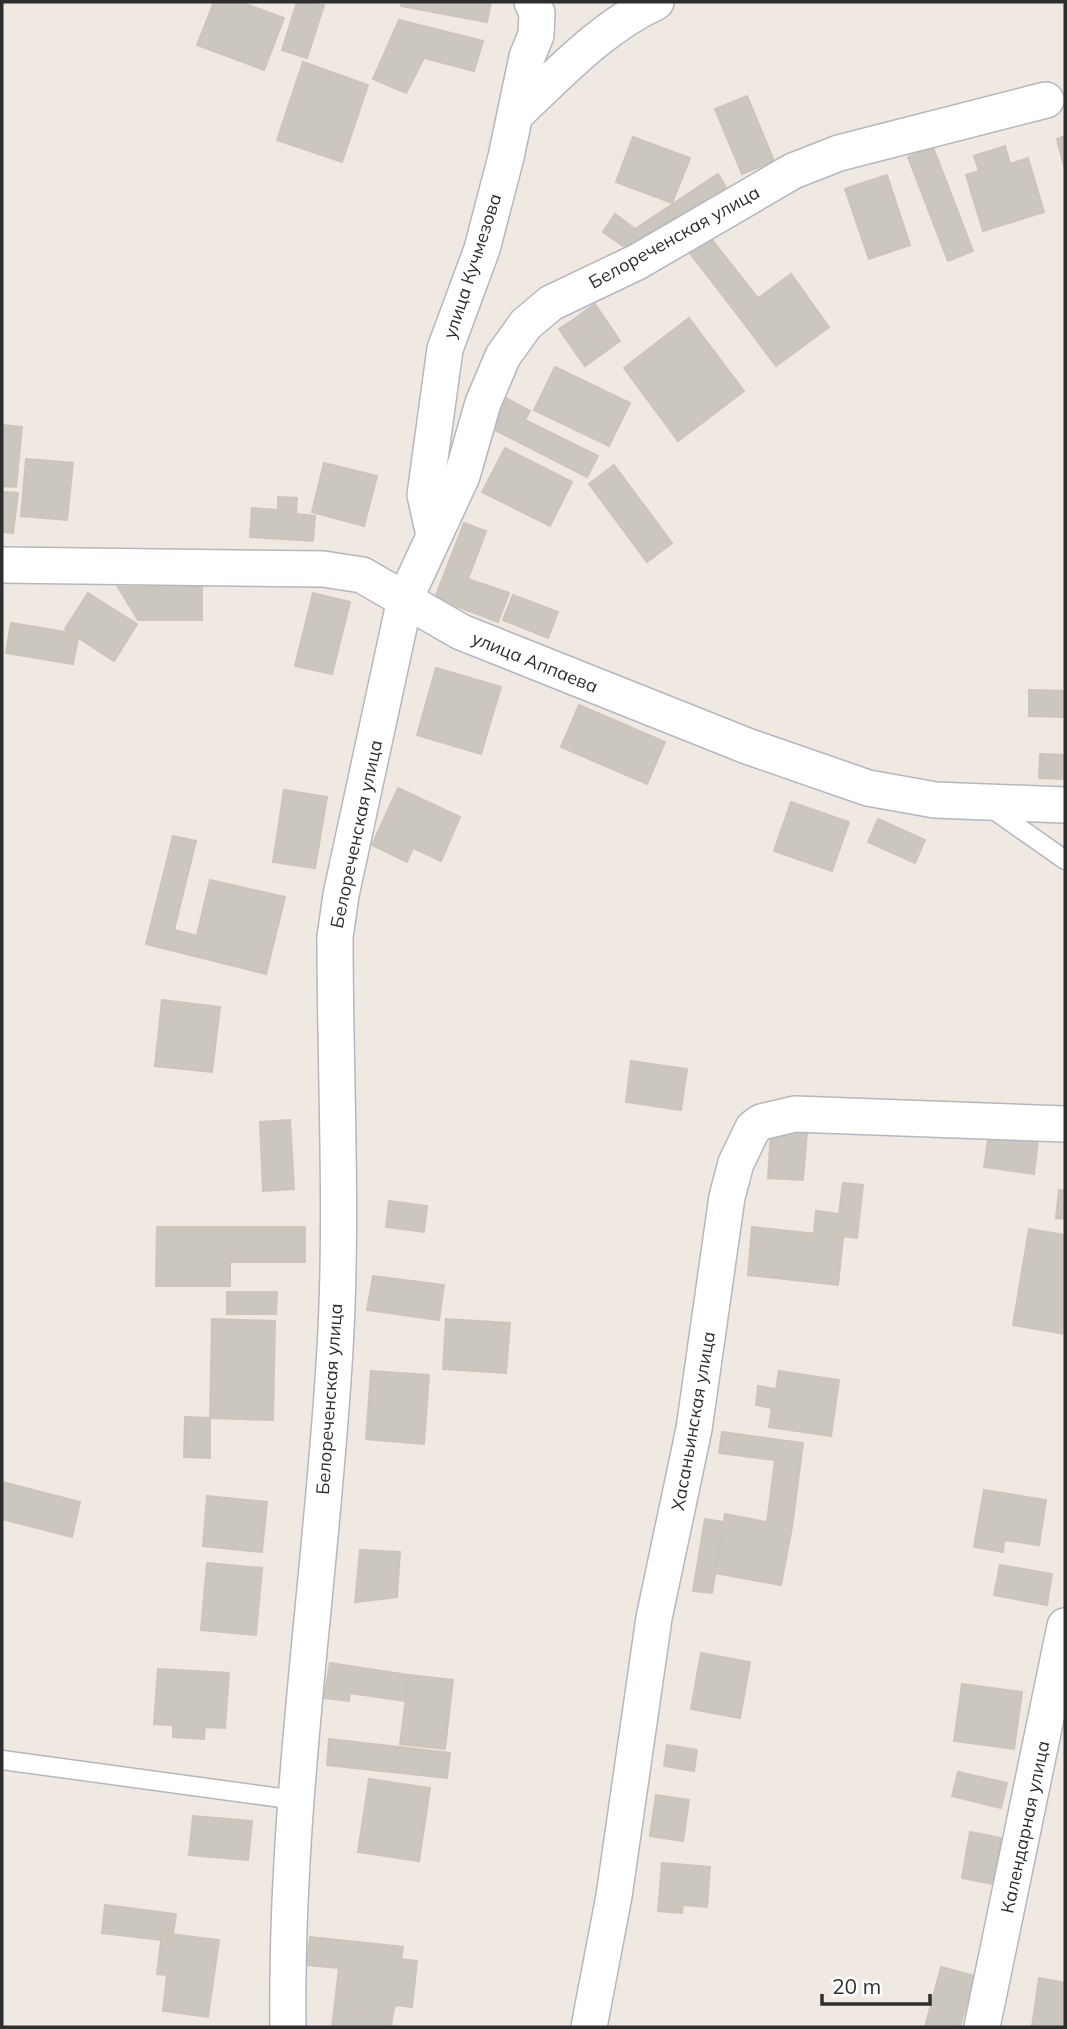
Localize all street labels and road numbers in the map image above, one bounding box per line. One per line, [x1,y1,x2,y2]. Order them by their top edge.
street label: Белореченская улица [585,180,763,294]
street label: улица Кучмезова [438,191,506,341]
street label: улица Аппаева [469,626,601,698]
street label: Белореченская улица [325,738,387,930]
street label: Белореченская улица [311,1303,347,1495]
street label: Хасаньинская улица [666,1330,720,1512]
street label: Календарная улица [995,1739,1055,1915]

